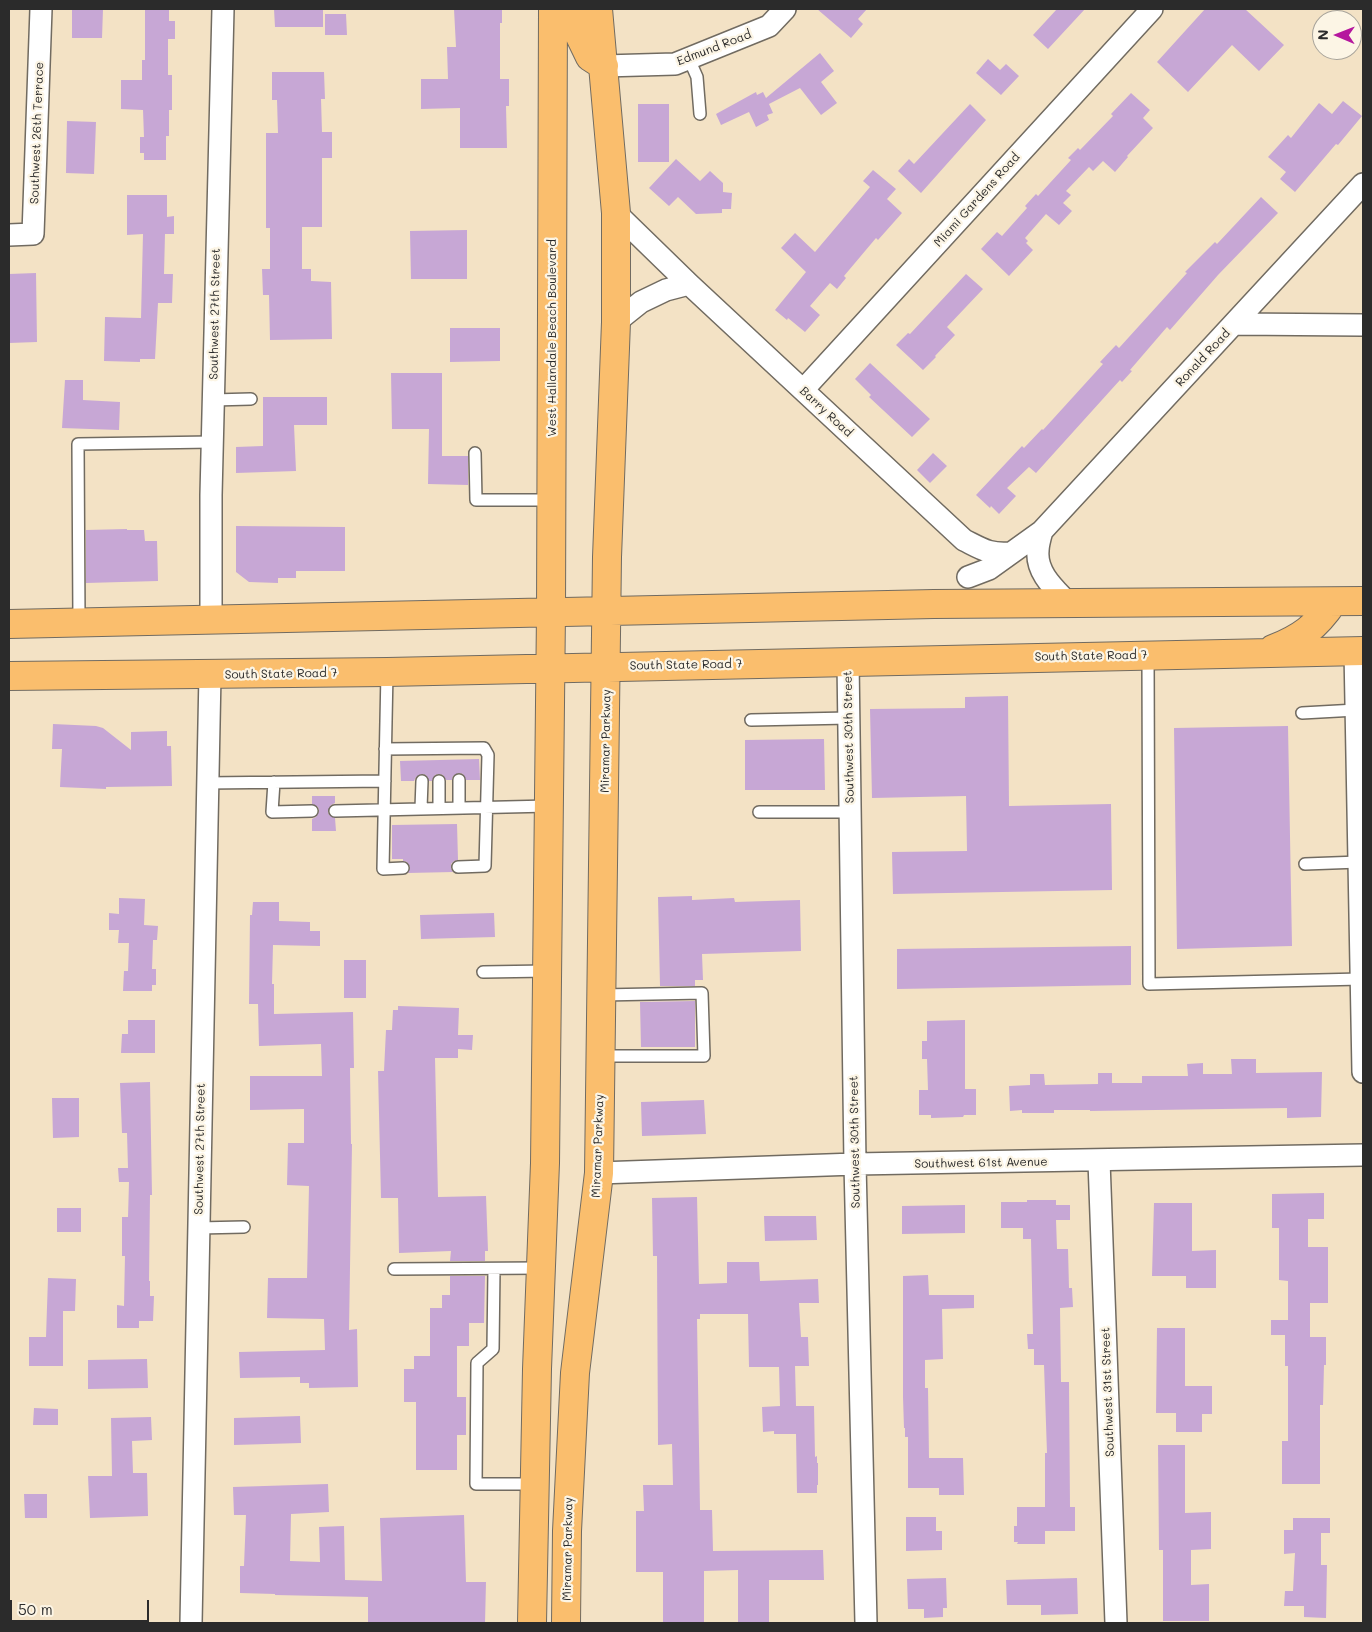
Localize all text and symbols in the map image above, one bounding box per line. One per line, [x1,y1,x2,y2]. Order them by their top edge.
north arrow [1312,10,1362,60]
street label: Edmund Road [675,27,753,69]
text: N [1313,29,1332,40]
street label: Southwest 26th Terrace [27,62,47,204]
street label: Miami Gardens Road [931,150,1023,250]
street label: West Hallandale Beach Boulevard [545,239,559,437]
street label: Southwest 27th Street [207,248,223,380]
street label: Ronald Road [1173,326,1233,390]
street label: Barry Road [797,384,855,440]
street label: South State Road 7 [1034,648,1148,664]
street label: South State Road 7 [629,657,743,673]
street label: South State Road 7 [224,666,338,682]
street label: Southwest 30th Street [841,671,857,803]
street label: Miramar Parkway [598,689,614,793]
street label: Southwest 30th Street [847,1076,863,1208]
street label: Southwest 27th Street [192,1083,208,1215]
street label: Miramar Parkway [589,1094,607,1198]
street label: Southwest 61st Avenue [914,1155,1048,1171]
street label: Southwest 31st Street [1099,1327,1117,1457]
street label: Miramar Parkway [560,1497,576,1601]
scale bar [12,1590,151,1622]
text: 50 m [18,1599,53,1619]

